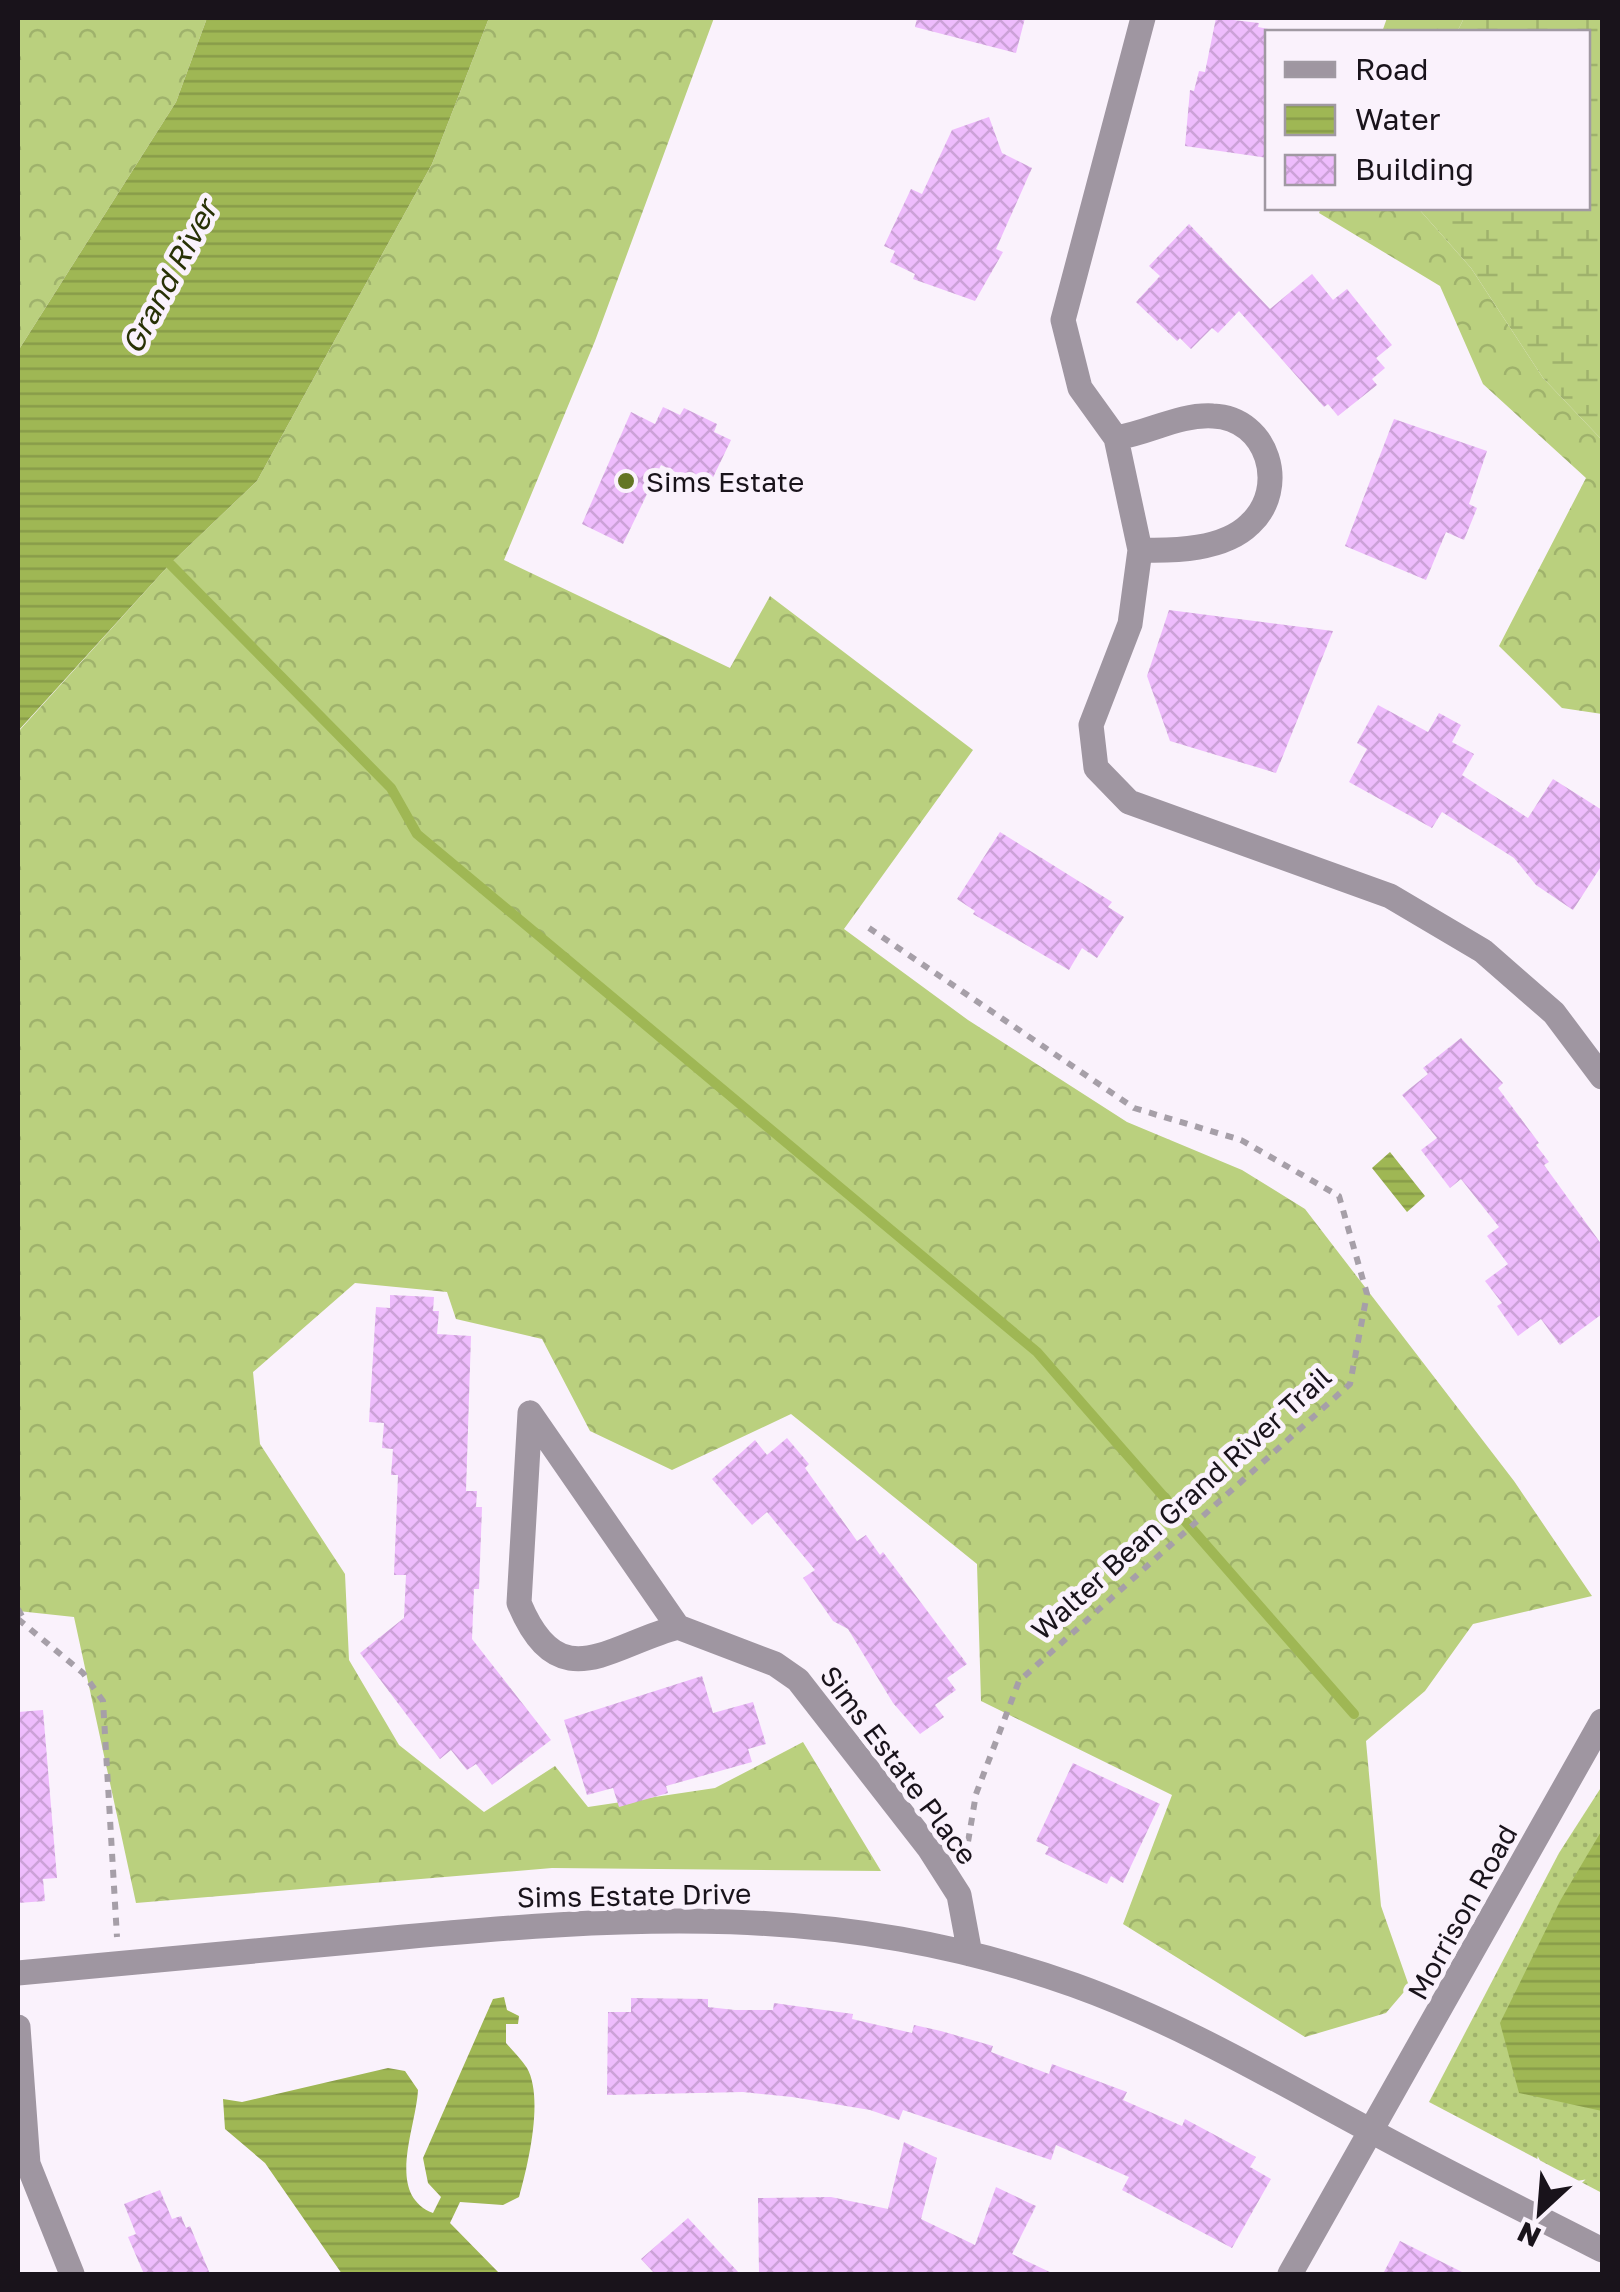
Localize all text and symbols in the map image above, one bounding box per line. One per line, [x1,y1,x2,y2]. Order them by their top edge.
legend [1265,30,1590,210]
text: Road [1355,51,1429,87]
text: Water [1355,101,1441,137]
text: Building [1355,151,1474,187]
water label: Grand River [114,191,226,359]
place label: Sims Estate [646,465,804,498]
marker: Sims Estate [615,470,637,492]
street label: Walter Bean Grand River Trail [1024,1360,1338,1646]
street label: Sims Estate Place [814,1659,984,1871]
street label: Morrison Road [1400,1819,1524,2005]
street label: Sims Estate Drive [516,1876,752,1914]
north arrow [1490,2162,1590,2262]
text: N [1512,2215,1546,2254]

